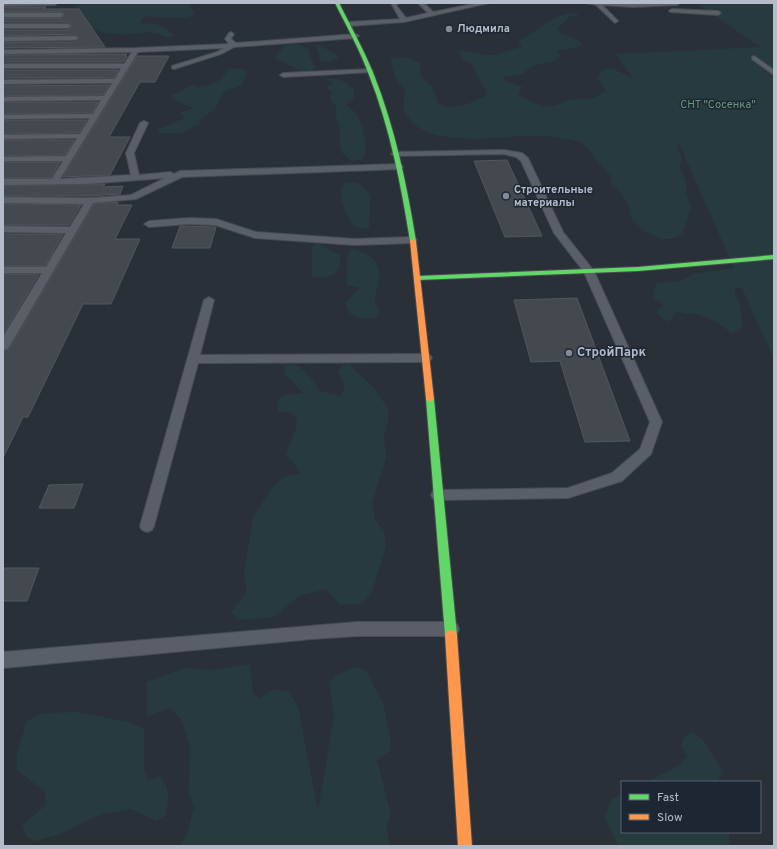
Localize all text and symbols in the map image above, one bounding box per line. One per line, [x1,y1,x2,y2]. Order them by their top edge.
place label: Людмила [457,22,510,36]
marker: Людмила [444,24,454,34]
park label: СНТ "Сосенка" [680,98,756,112]
place label: Строительные материалы [514,183,593,210]
marker: Строительные материалы [501,191,511,201]
place label: СтройПарк [577,345,646,361]
marker: СтройПарк [564,348,574,358]
legend [621,781,761,833]
text: Fast [657,790,679,806]
text: Slow [657,810,683,826]

